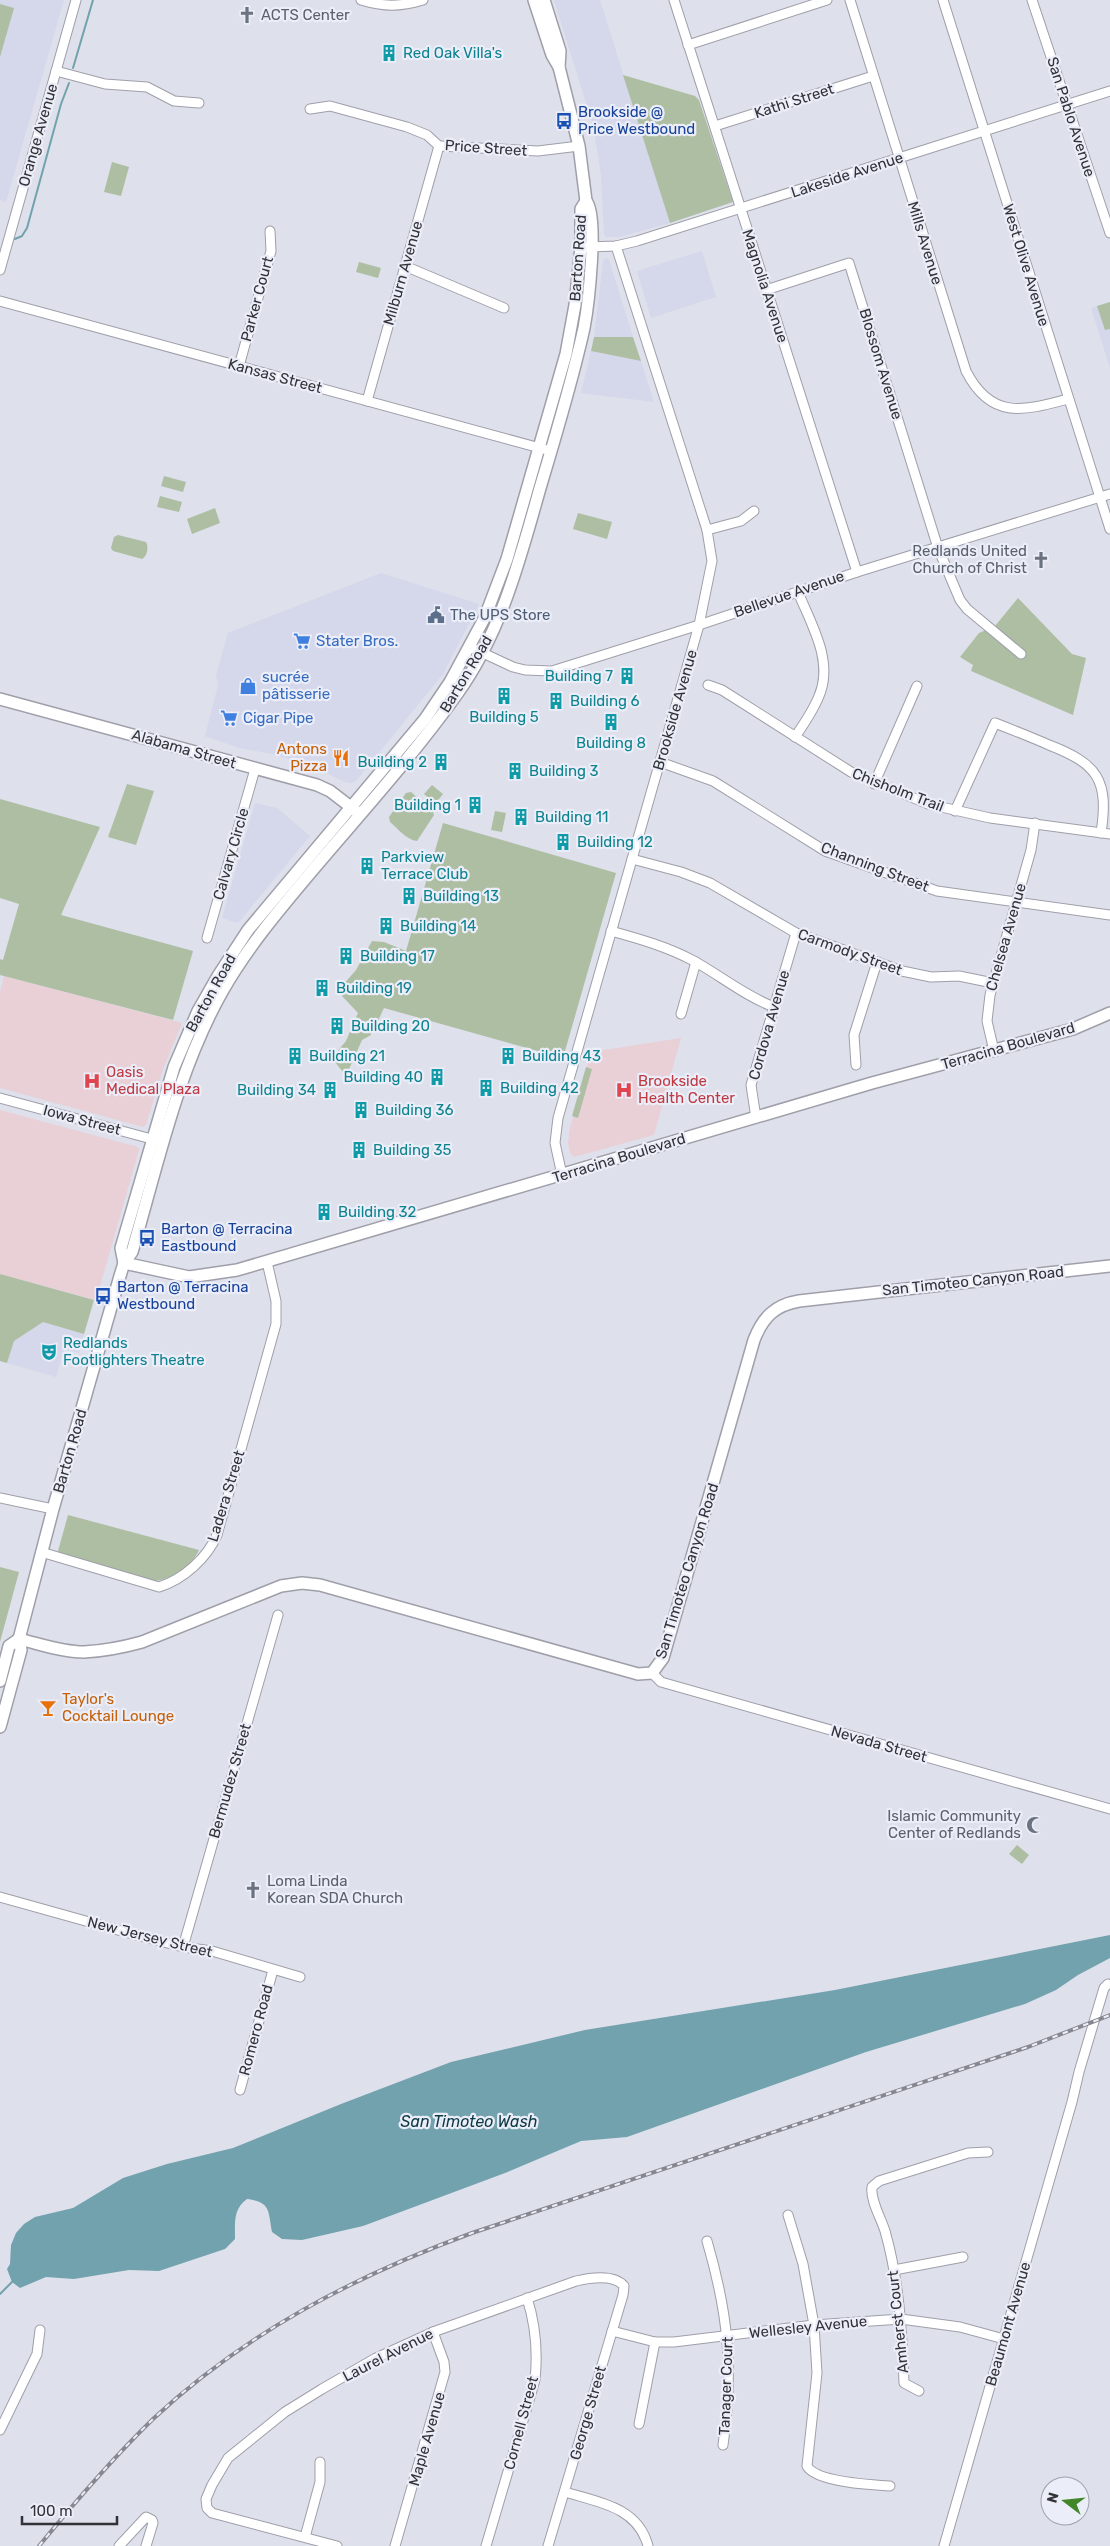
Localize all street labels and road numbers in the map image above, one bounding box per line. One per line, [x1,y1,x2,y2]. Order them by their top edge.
street label: San Pablo Avenue [1043,55,1099,179]
street label: Kathi Street [752,80,836,122]
street label: Orange Avenue [15,81,61,189]
street label: Price Street [444,136,528,160]
street label: Lakeside Avenue [789,148,905,202]
street label: Mills Avenue [904,199,946,287]
street label: West Olive Avenue [999,202,1053,328]
street label: Barton Road [566,214,590,302]
street label: Milburn Avenue [379,219,427,327]
street label: Magnolia Avenue [738,227,792,345]
street label: Parker Court [237,254,277,344]
street label: Blossom Avenue [856,306,906,422]
street label: Kansas Street [226,355,324,397]
street label: Bellevue Avenue [732,567,846,621]
street label: Barton Road [436,632,496,716]
street label: Brookside Avenue [649,648,701,772]
street label: Alabama Street [130,725,238,773]
street label: Chisholm Trail [849,764,947,816]
street label: Calvary Circle [209,806,253,902]
street label: Channing Street [818,838,932,896]
street label: Chelsea Avenue [982,881,1030,993]
street label: Carmody Street [795,925,905,979]
street label: Barton Road [182,951,240,1035]
street label: Cordova Avenue [745,968,793,1082]
street label: Terracina Boulevard [939,1018,1077,1074]
street label: Iowa Street [41,1101,123,1139]
street label: Terracina Boulevard [550,1129,688,1187]
street label: San Timoteo Canyon Road [881,1262,1065,1300]
street label: Barton Road [49,1407,91,1495]
street label: Ladera Street [204,1448,249,1544]
street label: San Timoteo Canyon Road [652,1481,722,1661]
street label: Bermudez Street [205,1721,255,1840]
street label: Nevada Street [829,1722,929,1766]
street label: New Jersey Street [86,1913,215,1961]
street label: Romero Road [235,1983,277,2077]
street label: Beaumont Avenue [982,2260,1034,2388]
street label: Amherst Court [884,2270,912,2374]
street label: Wellesley Avenue [748,2312,868,2342]
street label: Laurel Avenue [340,2324,436,2386]
street label: Tanager Court [715,2336,737,2436]
street label: George Street [566,2364,610,2462]
street label: Cornell Street [500,2374,542,2472]
street label: Maple Avenue [405,2390,449,2488]

